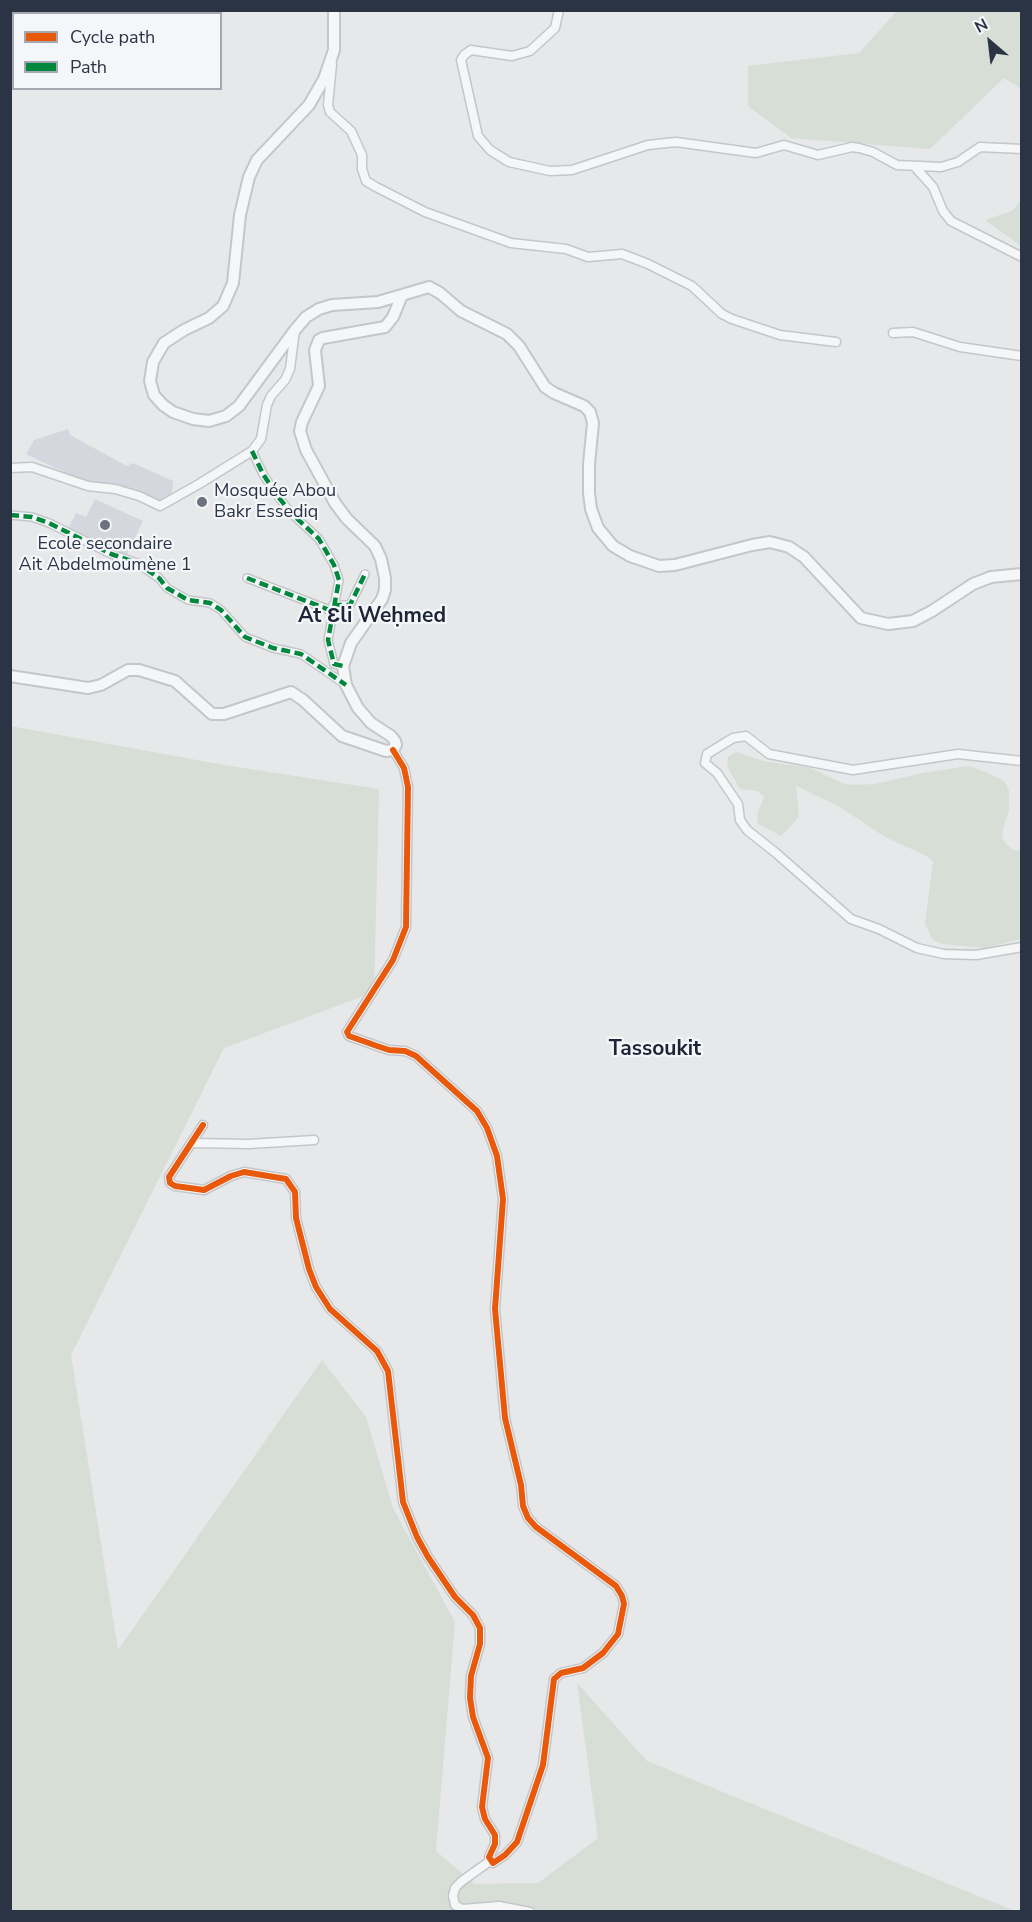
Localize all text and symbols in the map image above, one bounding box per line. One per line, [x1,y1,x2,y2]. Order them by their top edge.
legend [12,12,222,90]
north arrow [960,12,1020,72]
text: N [971,14,992,39]
text: Cycle path [70,25,155,49]
text: Path [70,55,107,79]
place label: Mosquée Abou Bakr Essediq [214,481,336,524]
marker: Mosquée Abou Bakr Essediq [195,495,209,509]
marker: Ecole secondaire Ait Abdelmoumène 1 [98,518,112,532]
place label: Ecole secondaire Ait Abdelmoumène 1 [19,534,191,576]
district label: At Ɛli Weḥmed [298,604,446,630]
district label: Tassoukit [609,1037,701,1063]

